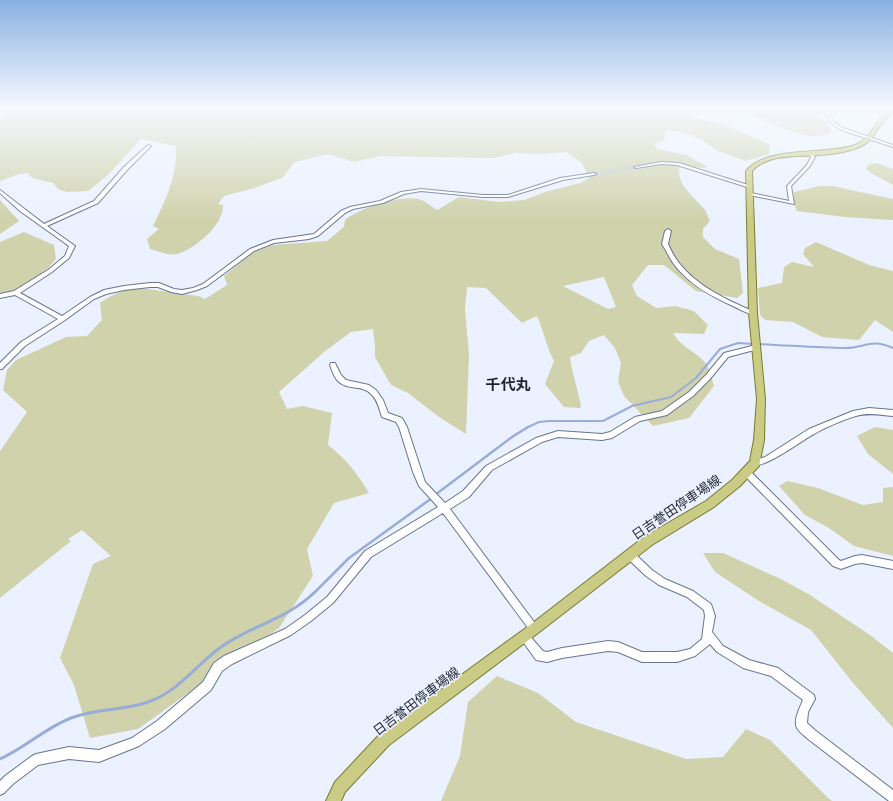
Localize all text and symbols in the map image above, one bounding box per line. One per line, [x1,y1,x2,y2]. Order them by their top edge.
district label: 千代丸 [485,376,531,393]
street label: 日吉誉田停車場線 [629,472,724,543]
street label: 日吉誉田停車場線 [370,664,462,739]

